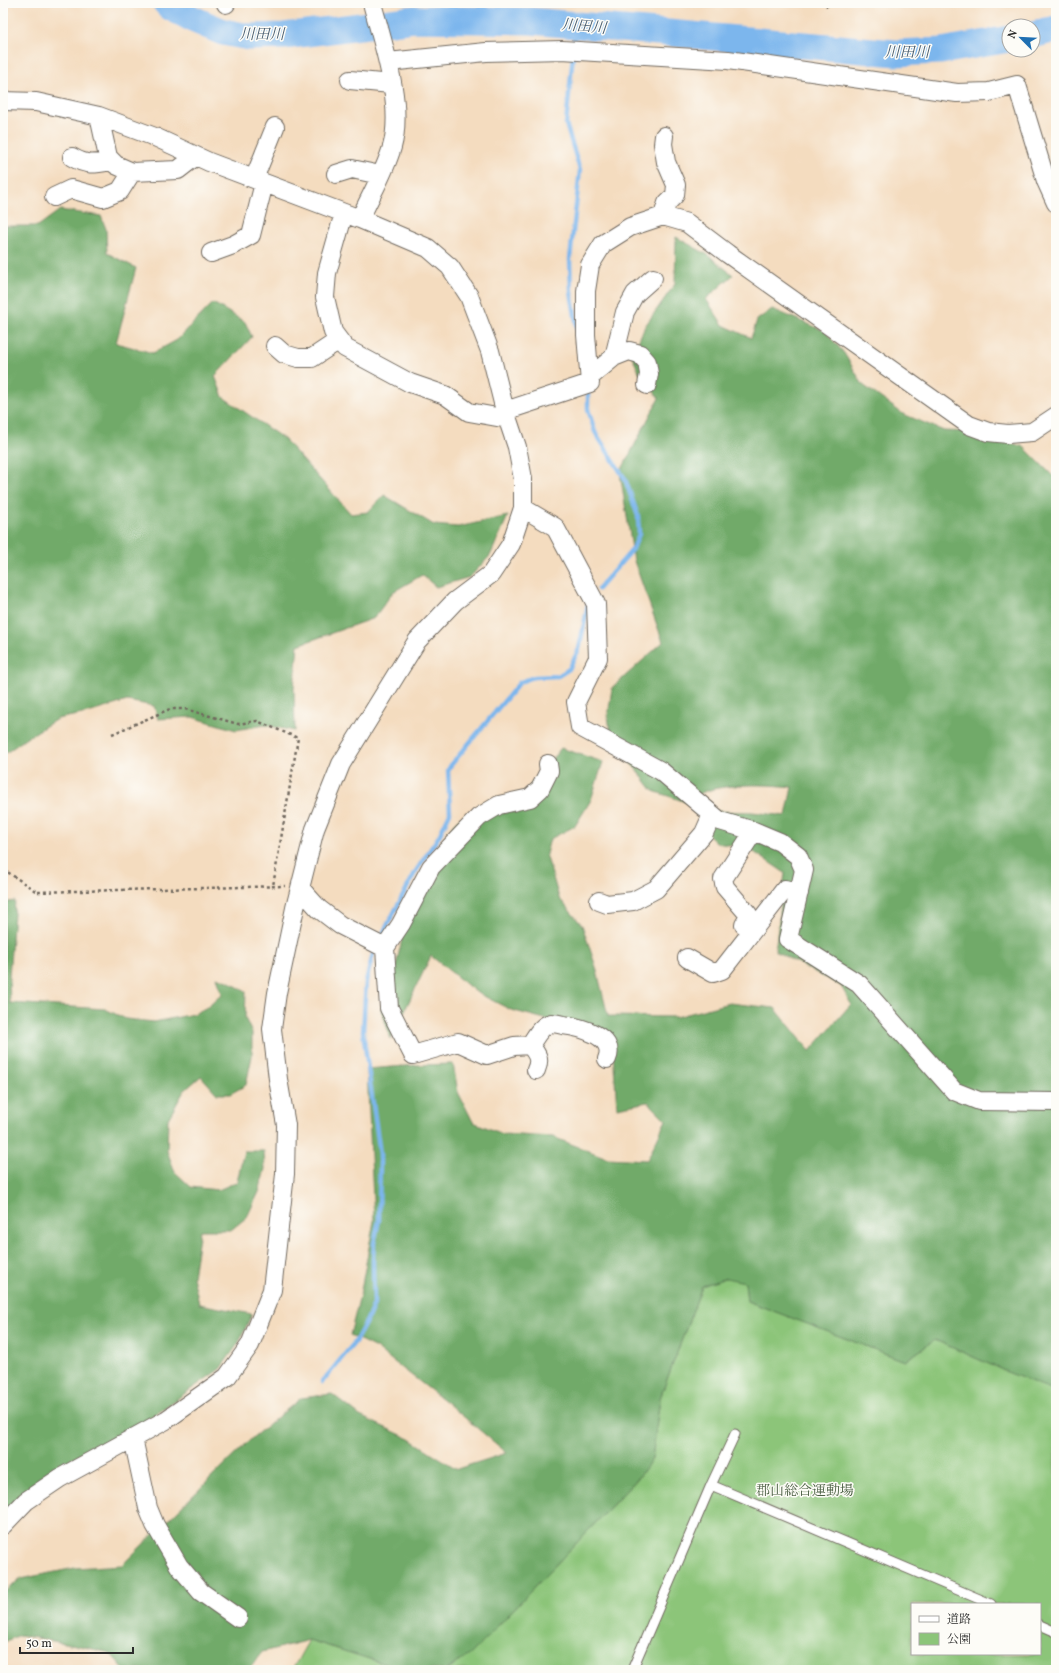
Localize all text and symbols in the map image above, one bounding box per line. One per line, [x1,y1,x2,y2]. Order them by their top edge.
water label: 川田川 [561,15,609,40]
north arrow [1001,18,1041,58]
water label: 川田川 [239,25,286,46]
text: N [1005,28,1022,41]
water label: 川田川 [884,43,931,64]
park label: 郡山総合運動場 [756,1482,854,1501]
legend [911,1603,1041,1655]
text: 道路 [947,1612,971,1628]
scale bar [20,1629,133,1655]
text: 公園 [947,1632,971,1648]
text: 50 m [26,1636,52,1652]

